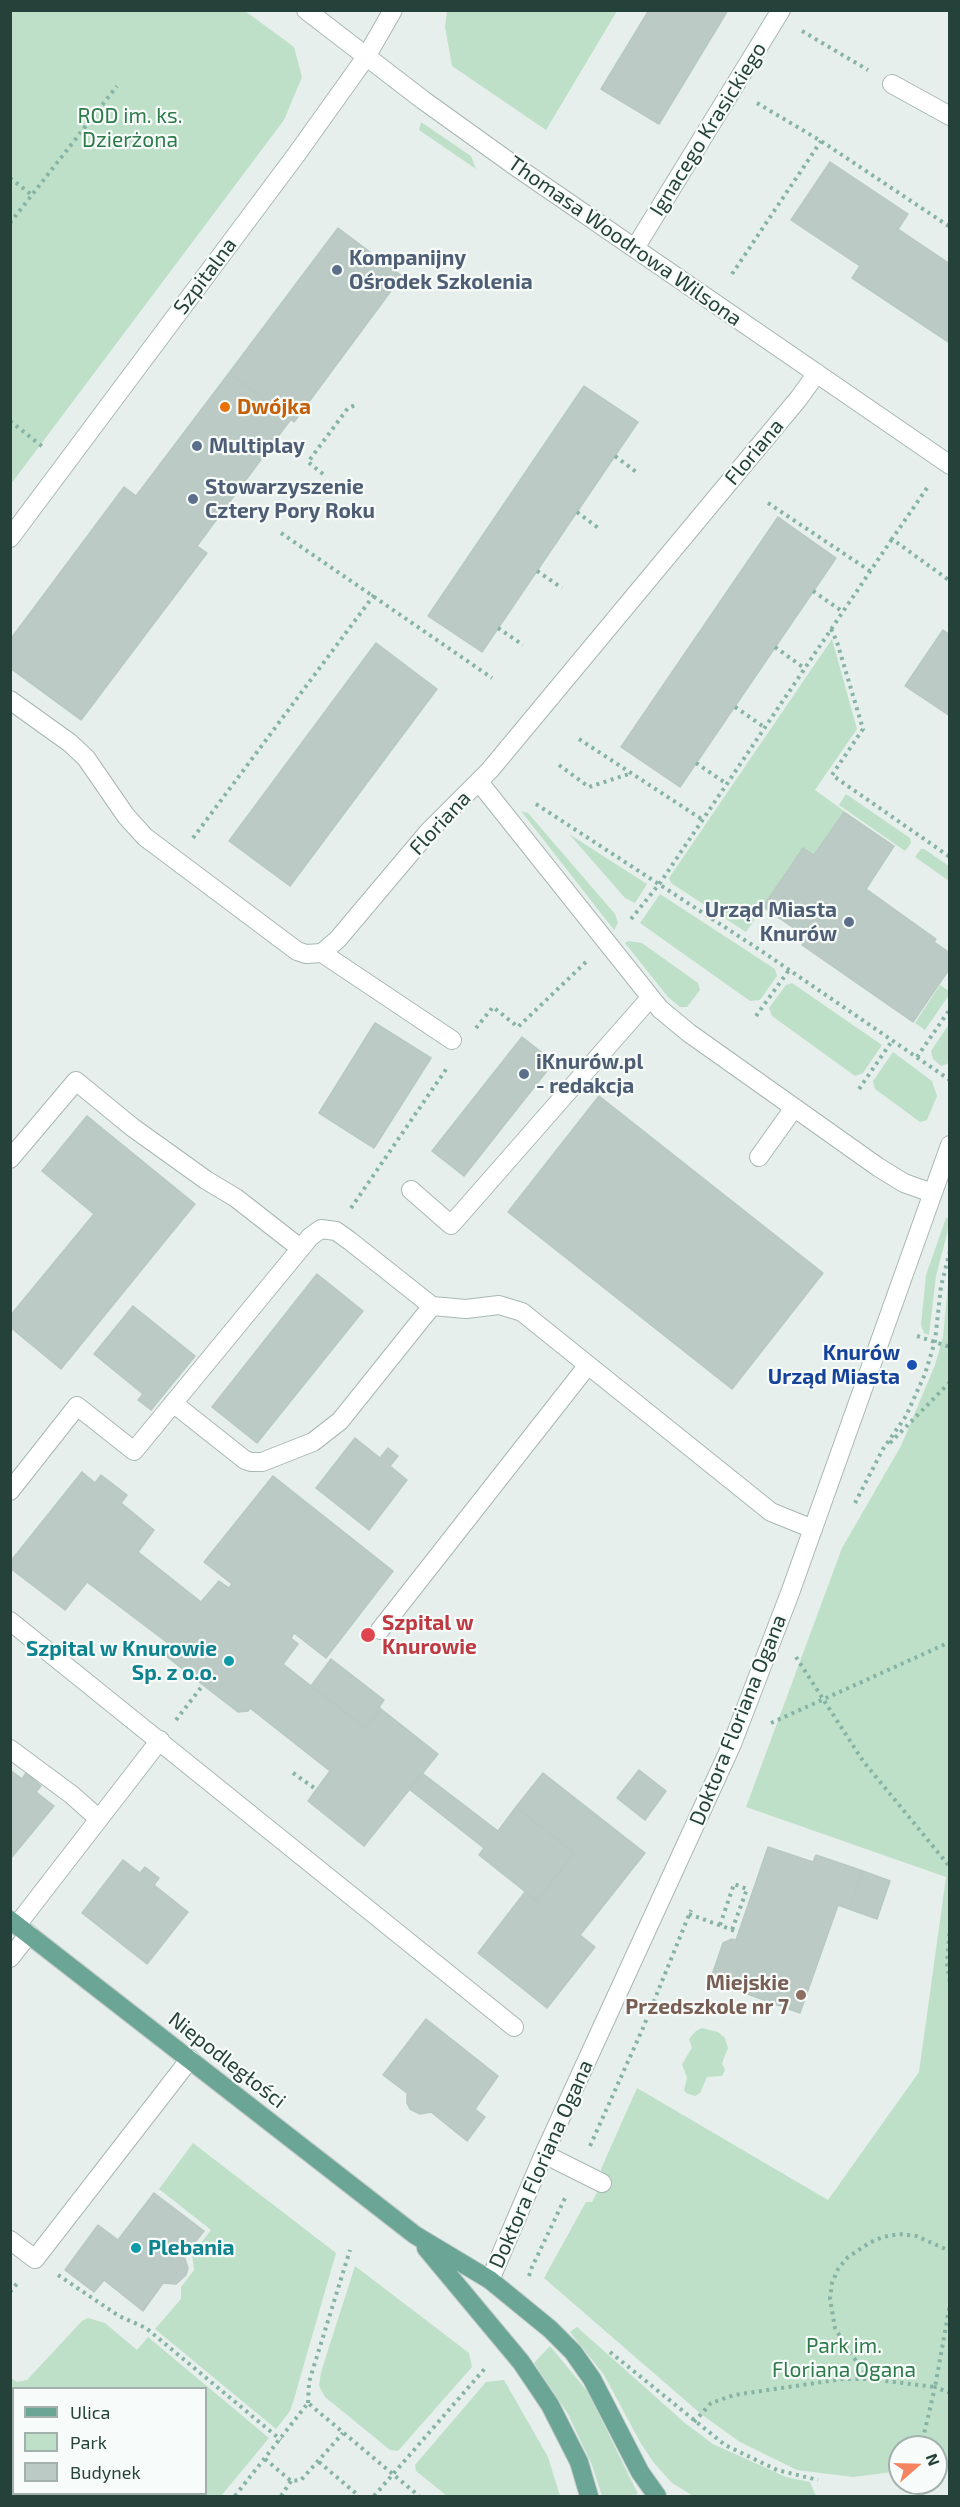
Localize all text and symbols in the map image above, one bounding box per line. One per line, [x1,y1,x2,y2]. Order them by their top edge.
street label: Ignacego Krasickiego [644,38,772,220]
park label: ROD im. ks. Dzierżona [78,103,182,153]
street label: Thomasa Woodrowa Wilsona [503,150,747,332]
street label: Szpitalna [168,233,242,319]
place label: Kompanijny Ośrodek Szkolenia [349,245,533,295]
marker: Kompanijny Ośrodek Szkolenia [330,263,344,277]
place label: Dwójka [237,394,311,420]
marker: Dwójka [218,400,232,414]
street label: Floriana [719,414,789,490]
place label: Multiplay [209,433,305,459]
marker: Multiplay [190,439,204,453]
place label: Stowarzyszenie Cztery Pory Roku [205,474,375,524]
marker: Stowarzyszenie Cztery Pory Roku [186,492,200,506]
street label: Floriana [404,786,476,860]
place label: Urząd Miasta Knurów [705,897,837,947]
marker: Urząd Miasta Knurów [842,915,856,929]
place label: iKnurów.pl - redakcja [536,1049,643,1099]
marker: iKnurów.pl - redakcja [517,1067,531,1081]
place label: Knurów Urząd Miasta [768,1340,900,1390]
marker: Knurów Urząd Miasta [905,1358,919,1372]
place label: Szpital w Knurowie [382,1610,477,1660]
street label: Doktora Floriana Ogana [684,1611,792,1829]
marker: Szpital w Knurowie [359,1626,377,1644]
place label: Szpital w Knurowie Sp. z o.o. [26,1636,217,1686]
marker: Szpital w Knurowie Sp. z o.o. [222,1654,236,1668]
place label: Miejskie Przedszkole nr 7 [625,1970,789,2020]
marker: Miejskie Przedszkole nr 7 [794,1988,808,2002]
street label: Niepodległości [163,2006,291,2114]
street label: Doktora Floriana Ogana [484,2056,598,2272]
place label: Plebania [148,2235,235,2261]
marker: Plebania [129,2241,143,2255]
park label: Park im. Floriana Ogana [772,2333,916,2383]
legend [12,2387,207,2495]
text: Ulica [70,2401,110,2423]
text: Park [70,2431,107,2453]
north arrow [888,2435,948,2495]
text: N [923,2451,944,2468]
text: Budynek [70,2461,141,2483]

